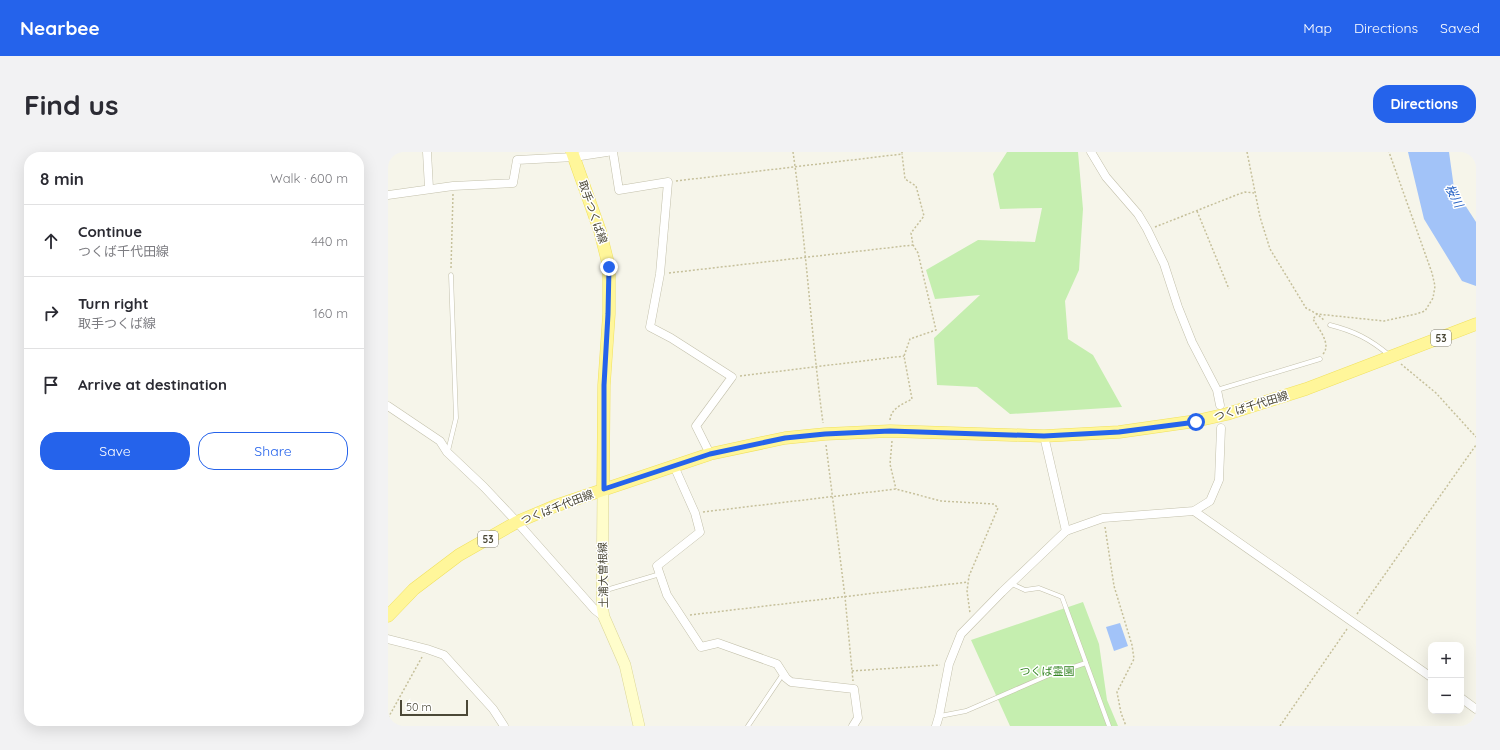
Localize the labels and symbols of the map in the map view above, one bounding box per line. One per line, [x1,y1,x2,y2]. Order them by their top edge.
street label: 取手つくば線 [576,179,610,245]
water label: 桜川 [1442,182,1467,212]
route end [600,258,618,276]
road number: 53 [1431,330,1451,346]
street label: つくば千代田線 [1212,388,1290,424]
route start [1187,413,1205,431]
street label: つくば千代田線 [519,487,595,527]
road number: 53 [478,531,498,547]
street label: 土浦大曽根線 [595,542,611,608]
park label: つくば霊園 [1020,664,1075,678]
scale bar [400,698,468,717]

